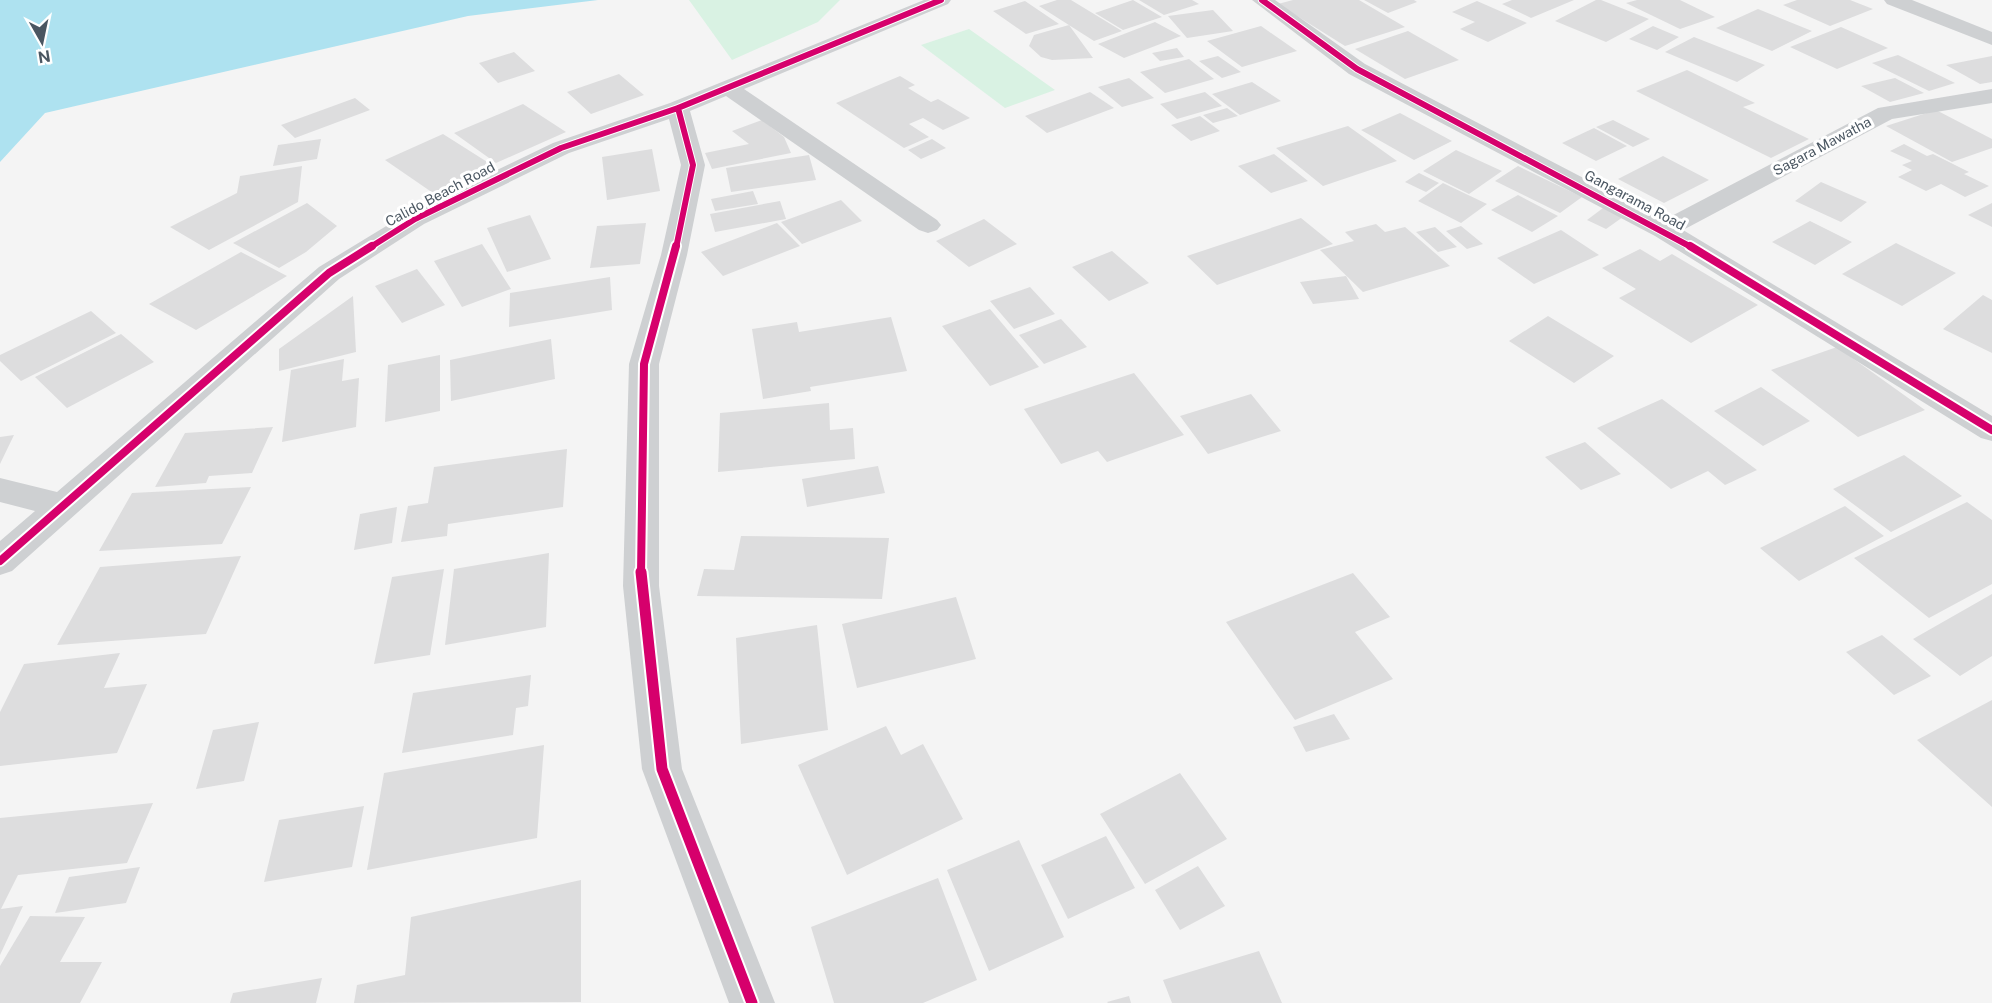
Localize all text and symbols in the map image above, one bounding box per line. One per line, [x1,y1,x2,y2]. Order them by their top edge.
north arrow [12,12,72,72]
text: N [37,46,52,67]
street label: Sagara Mawatha [1770,113,1874,179]
street label: Calido Beach Road [383,158,497,230]
street label: Gangarama Road [1582,167,1688,233]

